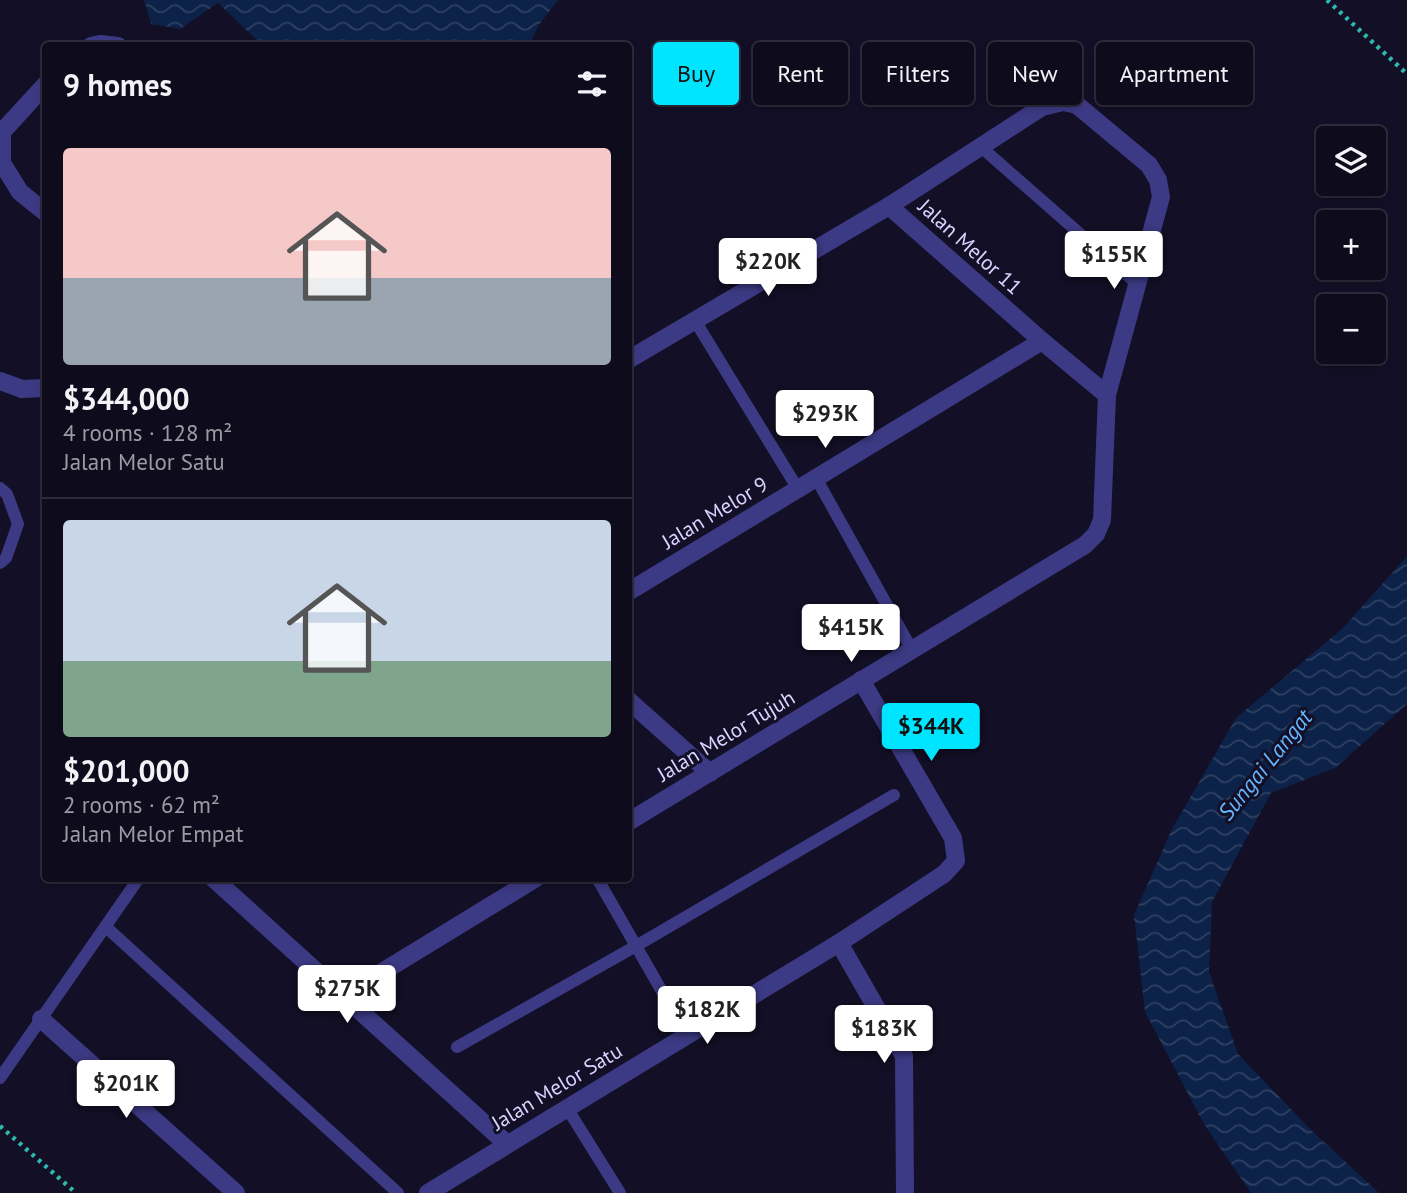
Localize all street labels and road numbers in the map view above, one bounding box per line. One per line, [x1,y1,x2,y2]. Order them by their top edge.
street label: Jalan Melor 11 [912,192,1028,300]
street label: Jalan Melor 9 [656,470,773,555]
street label: Jalan Melor Tujuh [651,684,800,788]
street label: Jalan Melor Satu [486,1037,627,1137]

